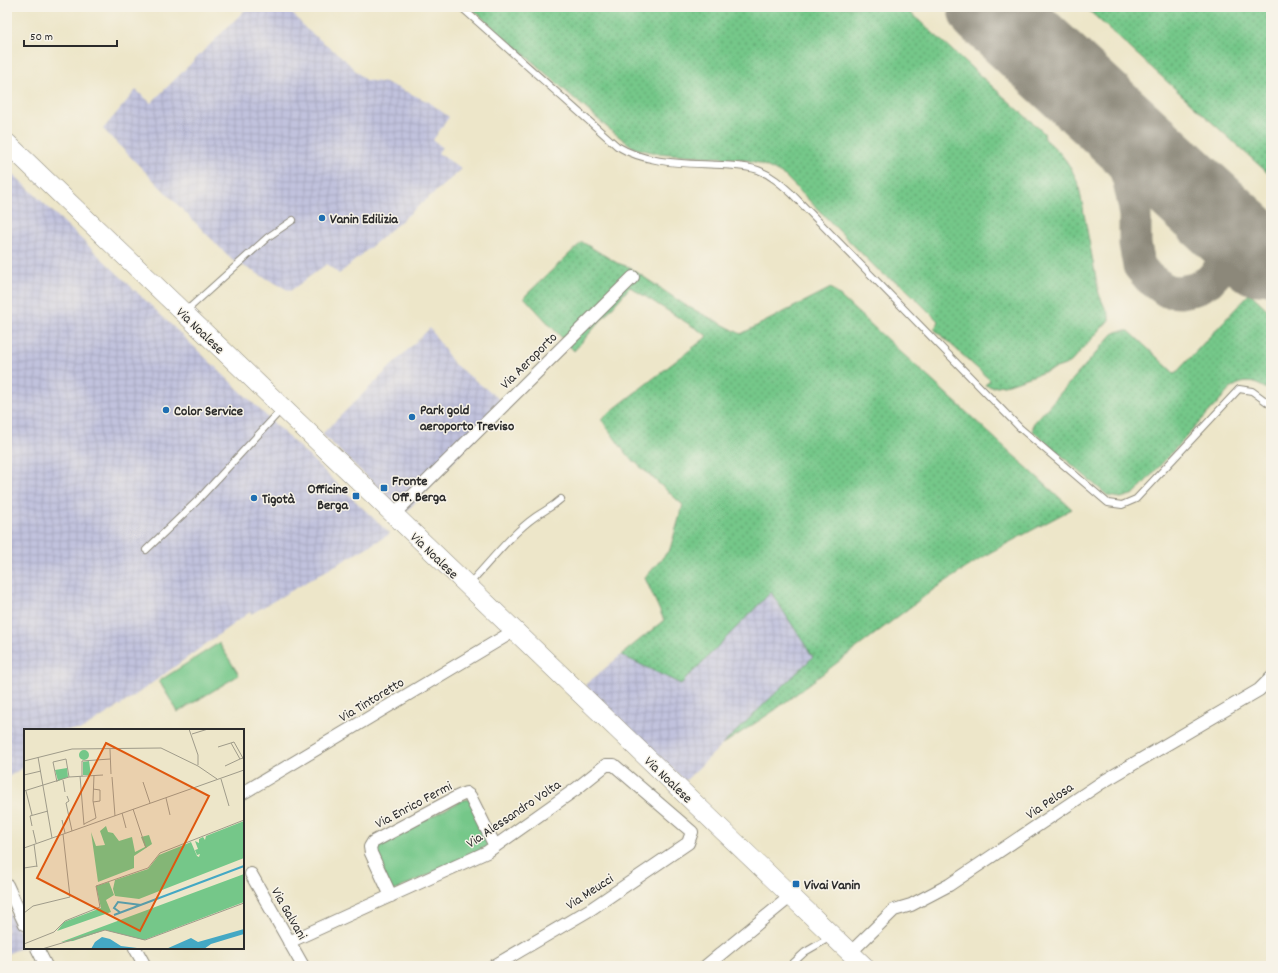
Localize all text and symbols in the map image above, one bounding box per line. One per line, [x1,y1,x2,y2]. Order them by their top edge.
scale bar [24,22,117,48]
text: 50 m [30,29,53,46]
place label: Vanin Edilizia [330,210,399,230]
marker: Vanin Edilizia [317,213,327,223]
street label: Via Noalese [171,303,228,360]
street label: Via Aeroporto [496,328,562,394]
place label: Park gold aeroporto Treviso [420,401,514,437]
place label: Color Service [174,402,243,422]
marker: Color Service [161,405,171,415]
marker: Park gold aeroporto Treviso [407,412,417,422]
place label: Fronte Off. Berga [392,472,447,508]
place label: Officine Berga [307,480,349,516]
marker: Fronte Off. Berga [379,483,389,493]
place label: Tigotà [262,490,296,510]
marker: Officine Berga [351,491,361,501]
marker: Tigotà [249,493,259,503]
street label: Via Noalese [405,528,462,585]
street label: Via Tintoretto [336,673,408,728]
inset map [24,729,244,949]
street label: Via Noalese [639,752,696,809]
street label: Via Alessandro Volta [463,775,566,854]
street label: Via Enrico Fermi [372,777,456,834]
street label: Via Pelosa [1022,778,1078,825]
street label: Via Meucci [562,870,618,916]
place label: Vivai Vanin [804,876,861,896]
marker: Vivai Vanin [791,879,801,889]
street label: Via Galvani [265,884,312,944]

